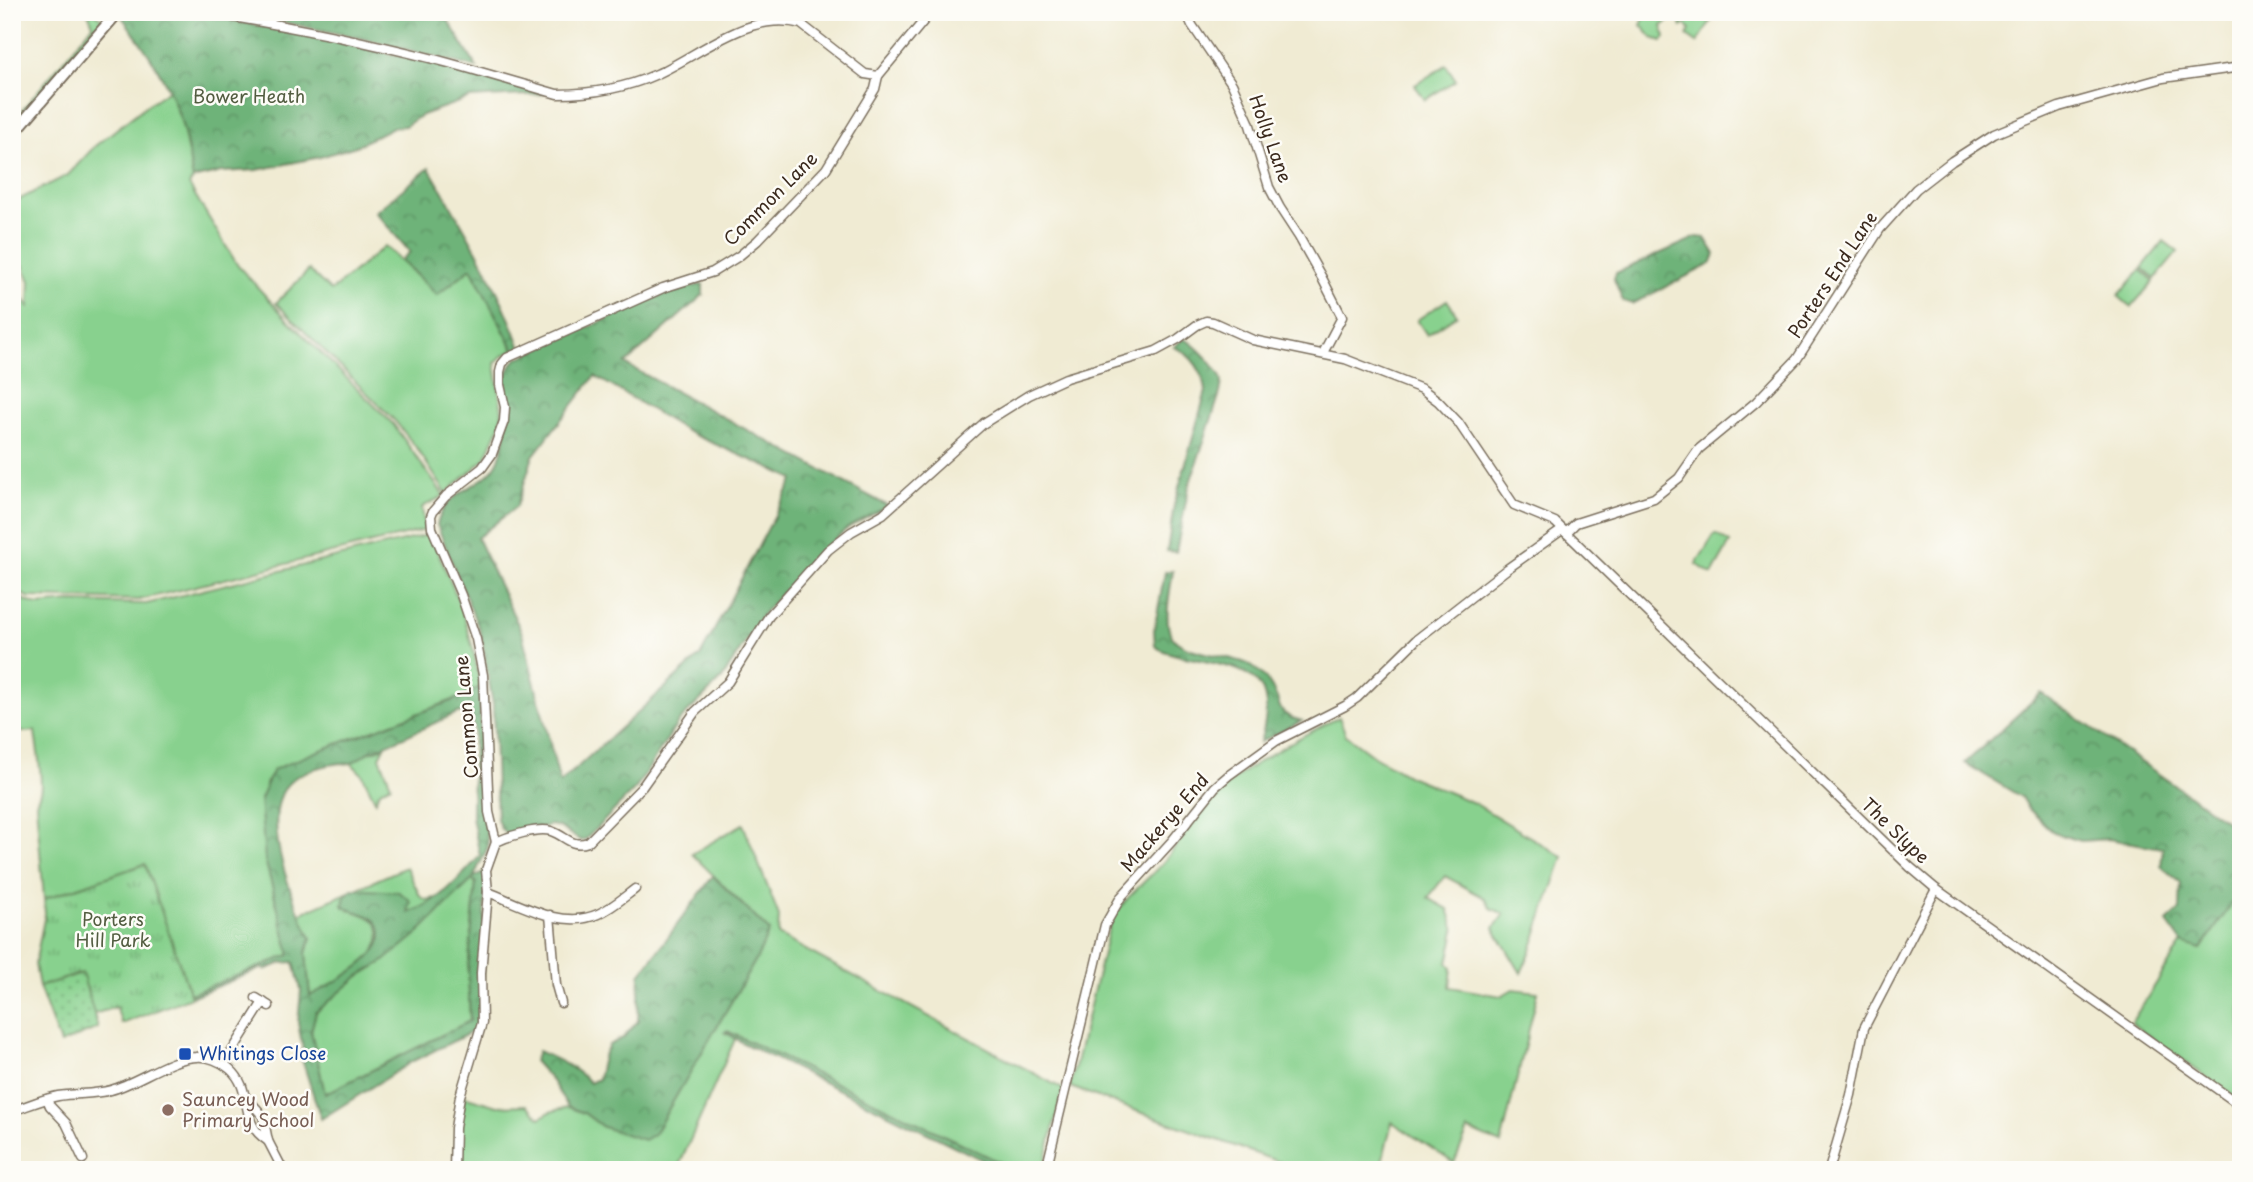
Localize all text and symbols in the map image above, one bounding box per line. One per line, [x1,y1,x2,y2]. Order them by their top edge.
park label: Bower Heath [193,82,305,109]
street label: Holly Lane [1243,91,1300,186]
street label: Common Lane [717,145,823,251]
street label: Porters End Lane [1781,206,1883,343]
street label: Common Lane [447,654,484,780]
street label: Mackerye End [1113,767,1214,877]
street label: The Slype [1856,791,1936,869]
park label: Porters Hill Park [76,905,150,953]
place label: Whitings Close [199,1039,326,1066]
marker: Whitings Close [177,1046,193,1062]
place label: Sauncey Wood Primary School [182,1085,314,1133]
marker: Sauncey Wood Primary School [160,1102,176,1118]

